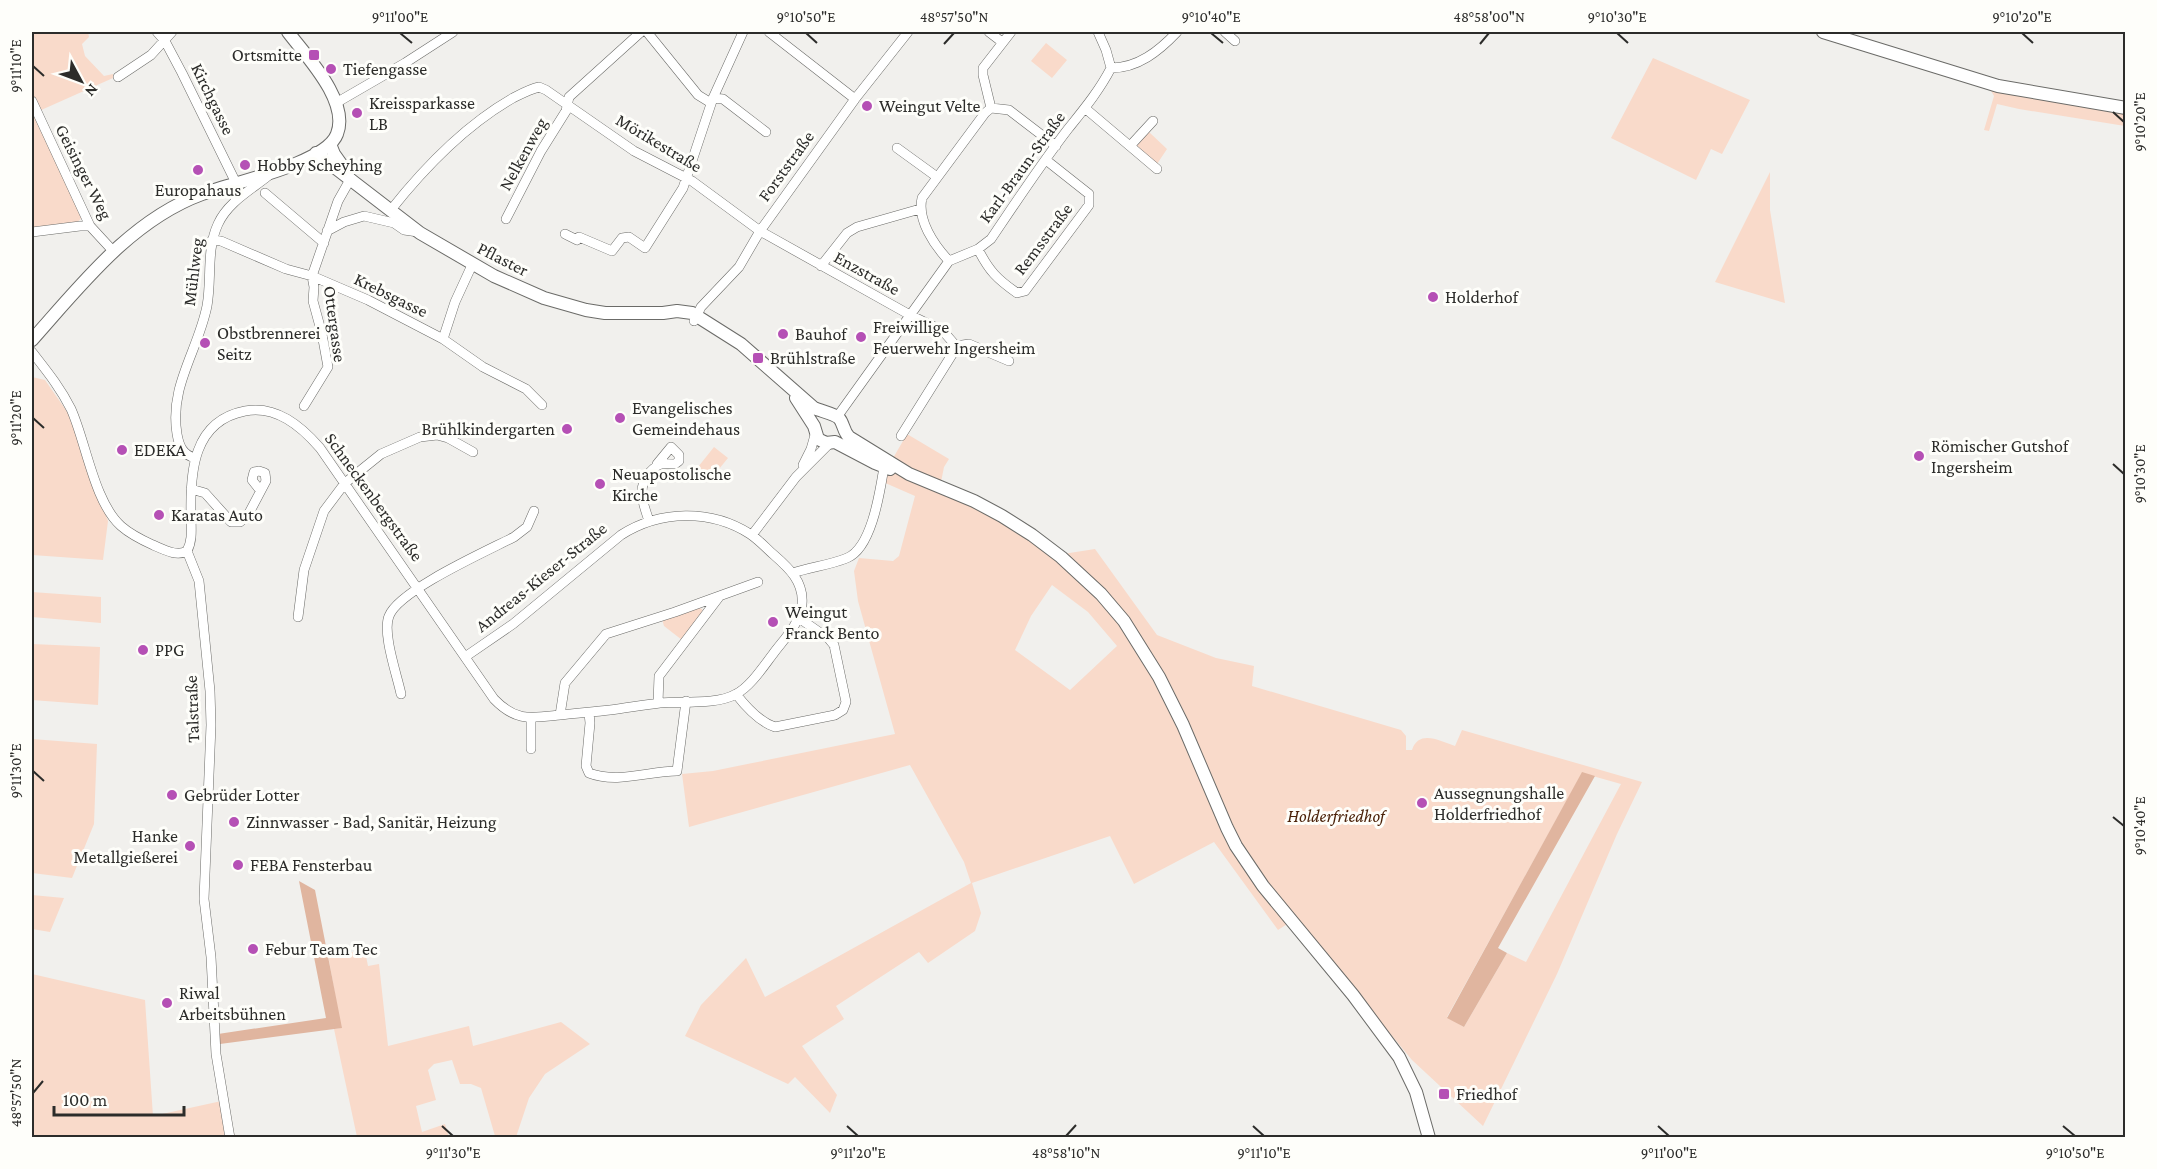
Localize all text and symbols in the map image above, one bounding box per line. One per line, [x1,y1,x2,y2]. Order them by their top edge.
text: 9°11'00"E [372,9,428,25]
text: 9°10'50"E [777,9,835,25]
text: 48°57'50"N [920,9,988,25]
text: 9°10'40"E [1181,9,1241,25]
text: 48°58'00"N [1453,9,1525,25]
text: 9°10'30"E [1587,9,1647,25]
text: 9°10'20"E [1992,9,2052,25]
text: 9°11'10"E [8,39,24,93]
place label: Ortsmitte [232,45,302,65]
marker: Ortsmitte [307,48,321,62]
north arrow [51,51,111,111]
place label: Tiefengasse [343,59,427,79]
street label: Kirchgasse [187,60,239,138]
marker: Tiefengasse [324,62,338,76]
text: N [82,81,102,100]
text: 9°10'20"E [2132,92,2148,152]
place label: Kreissparkasse LB [369,93,475,134]
place label: Weingut Velte [879,96,981,116]
marker: Weingut Velte [860,99,874,113]
marker: Kreissparkasse LB [350,106,364,120]
street label: Karl-Braun-Straße [975,107,1069,227]
street label: Mörikestraße [612,110,706,177]
street label: Nelkenweg [495,114,551,194]
street label: Geisinger Weg [51,121,117,223]
street label: Forststraße [754,127,818,205]
place label: Hobby Scheyhing [257,155,383,175]
marker: Hobby Scheyhing [238,158,252,172]
marker: Europahaus [191,163,205,177]
place label: Europahaus [155,180,241,200]
street label: Remsstraße [1010,199,1076,279]
street label: Mühlweg [179,236,207,307]
street label: Pflaster [474,238,532,281]
street label: Enzstraße [830,247,904,299]
street label: Krebsgasse [351,269,431,321]
street label: Ottergasse [320,285,350,364]
place label: Holderhof [1445,287,1520,307]
marker: Holderhof [1426,290,1440,304]
place label: Freiwillige Feuerwehr Ingersheim [873,317,1036,358]
place label: Obstbrennerei Seitz [217,323,321,364]
place label: Bauhof [795,324,848,344]
marker: Bauhof [776,327,790,341]
marker: Freiwillige Feuerwehr Ingersheim [854,330,868,344]
marker: Obstbrennerei Seitz [198,336,212,350]
place label: Brühlstraße [770,348,856,368]
marker: Brühlstraße [751,351,765,365]
text: 9°11'20"E [8,390,24,446]
place label: Evangelisches Gemeindehaus [632,398,740,439]
marker: Evangelisches Gemeindehaus [613,411,627,425]
place label: Brühlkindergarten [422,419,555,439]
marker: Brühlkindergarten [560,422,574,436]
street label: Schneckenbergstraße [321,429,427,565]
place label: Römischer Gutshof Ingersheim [1931,436,2070,477]
place label: EDEKA [134,440,187,460]
marker: EDEKA [115,443,129,457]
text: 9°10'30"E [2132,444,2148,504]
marker: Römischer Gutshof Ingersheim [1912,449,1926,463]
place label: Neuapostolische Kirche [612,464,731,505]
marker: Neuapostolische Kirche [593,477,607,491]
place label: Karatas Auto [171,505,263,525]
marker: Karatas Auto [152,508,166,522]
street label: Andreas-Kieser-Straße [471,518,611,636]
place label: Weingut Franck Bento [785,602,879,643]
marker: Weingut Franck Bento [766,615,780,629]
place label: PPG [155,640,184,660]
marker: PPG [136,643,150,657]
street label: Talstraße [181,675,203,743]
text: 9°11'30"E [8,743,24,799]
place label: Aussegnungshalle Holderfriedhof [1434,783,1564,824]
place label: Gebrüder Lotter [184,785,300,805]
marker: Gebrüder Lotter [165,788,179,802]
marker: Aussegnungshalle Holderfriedhof [1415,796,1429,810]
text: 9°10'40"E [2132,796,2148,856]
park label: Holderfriedhof [1287,806,1387,826]
place label: Zinnwasser - Bad, Sanitär, Heizung [246,812,497,832]
marker: Zinnwasser - Bad, Sanitär, Heizung [227,815,241,829]
place label: Hanke Metallgießerei [74,826,178,867]
marker: Hanke Metallgießerei [183,839,197,853]
place label: FEBA Fensterbau [250,855,373,875]
marker: FEBA Fensterbau [231,858,245,872]
place label: Febur Team Tec [265,939,378,959]
marker: Febur Team Tec [246,942,260,956]
place label: Riwal Arbeitsbühnen [179,983,286,1024]
marker: Riwal Arbeitsbühnen [160,996,174,1010]
text: 48°57'50"N [8,1059,24,1127]
scale bar [54,1079,184,1117]
place label: Friedhof [1456,1084,1519,1104]
marker: Friedhof [1437,1087,1451,1101]
text: 100 m [63,1090,108,1110]
text: 9°11'30"E [425,1145,481,1161]
text: 9°11'20"E [830,1145,886,1161]
text: 48°58'10"N [1032,1145,1100,1161]
text: 9°11'10"E [1237,1145,1291,1161]
text: 9°11'00"E [1641,1145,1697,1161]
text: 9°10'50"E [2046,1145,2104,1161]

